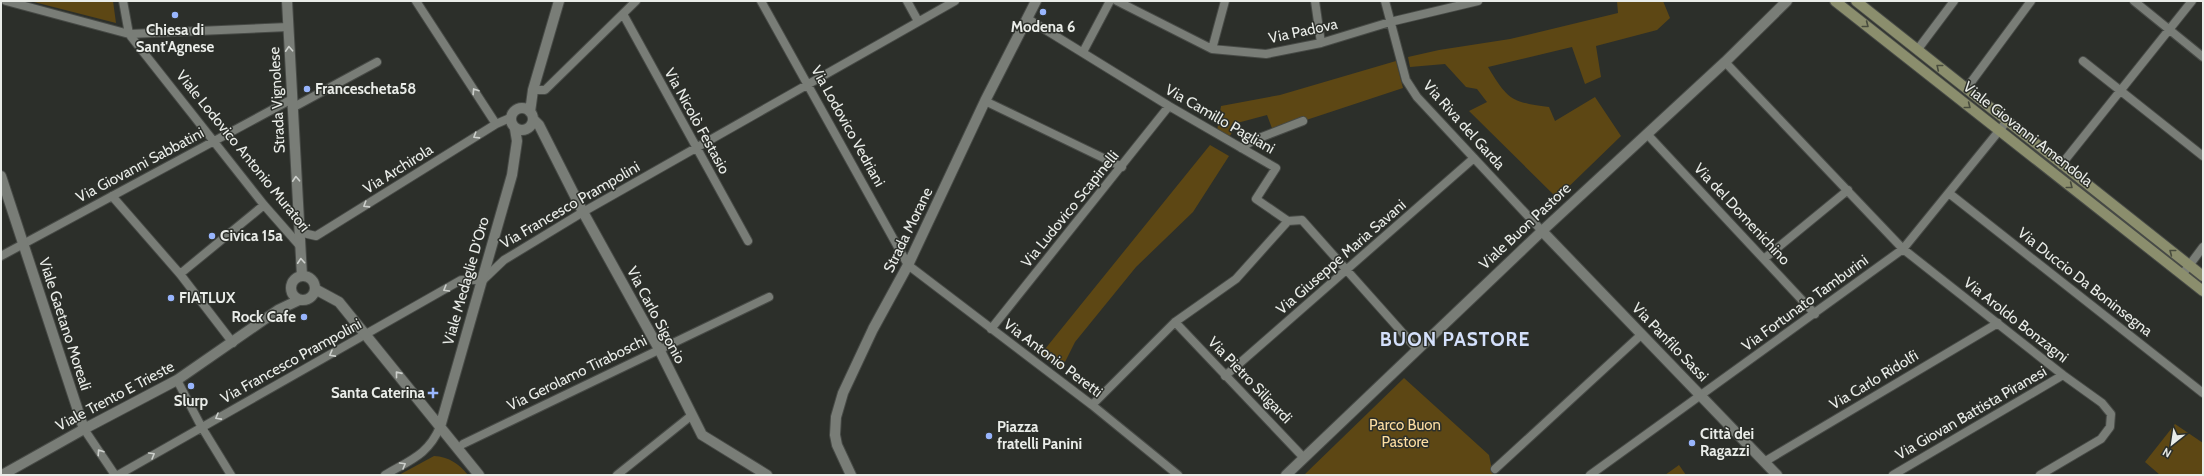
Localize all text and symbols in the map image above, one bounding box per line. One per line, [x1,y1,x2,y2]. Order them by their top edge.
marker: Modena 6 [1038,7,1048,17]
marker: Chiesa di Sant'Agnese [170,10,180,20]
street label: Via Padova [1267,15,1340,47]
place label: Modena 6 [1011,18,1075,36]
place label: Chiesa di Sant'Agnese [136,21,215,56]
one-way arrow [1861,21,1868,28]
street label: Strada Vignolese [265,46,289,154]
one-way arrow [285,46,294,52]
street label: Via Lodovico Vedriani [807,62,889,190]
one-way arrow [1936,64,1944,71]
street label: Via Nicolò Festasio [660,65,734,177]
street label: Viale Lodovico Antonio Muratori [172,67,314,235]
street label: Via Riva del Garda [1419,77,1509,174]
street label: Viale Giovanni Amendola [1960,78,2097,191]
place label: Francescheta58 [315,80,416,98]
street label: Via Camillo Pagliani [1162,80,1278,158]
marker: Francescheta58 [302,84,312,94]
one-way arrow [472,88,480,95]
one-way arrow [1963,101,1970,108]
street label: Via Giovanni Sabbatini [73,124,207,206]
one-way arrow [473,132,480,139]
street label: Via Archirola [360,140,437,198]
street label: Via Ludovico Scapinelli [1017,147,1123,271]
street label: Via Francesco Prampolini [497,158,643,252]
street label: Via del Domenichino [1690,159,1794,269]
one-way arrow [292,176,301,182]
street label: Viale Buon Pastore [1475,179,1575,273]
one-way arrow [2065,182,2072,189]
street label: Strada Morane [880,184,936,276]
street label: Via Giuseppe Maria Savani [1273,196,1409,318]
one-way arrow [363,201,370,208]
street label: Viale Medaglie D'Oro [439,215,493,347]
street label: Via Duccio Da Boninsegna [2014,224,2157,341]
place label: Civica 15a [220,227,283,245]
marker: Civica 15a [207,231,217,241]
one-way arrow [2170,250,2177,257]
street label: Via Fortunato Tamburini [1738,251,1872,355]
street label: Viale Gaetano Moreali [35,255,95,393]
one-way arrow [296,258,305,264]
street label: Via Carlo Sigonio [623,263,689,367]
street label: Via Aroldo Bonzagni [1960,274,2072,366]
one-way arrow [443,284,450,291]
place label: FIATLUX [179,289,236,307]
marker: FIATLUX [166,293,176,303]
street label: Via Panfilo Sassi [1628,299,1712,385]
place label: Rock Cafe [232,308,296,326]
marker: Rock Cafe [299,312,309,322]
street label: Via Francesco Prampolini [217,315,365,407]
street label: Via Antonio Peretti [1000,315,1106,401]
district label: BUON PASTORE [1380,328,1530,351]
street label: Via Gerolamo Tiraboschi [504,331,650,415]
street label: Via Pietro Siligardi [1204,333,1296,427]
street label: Via Carlo Ridolfi [1826,346,1922,414]
one-way arrow [329,349,336,357]
street label: Viale Trento E Trieste [53,357,177,435]
street label: Via Giovan Battista Piranesi [1892,362,2050,464]
one-way arrow [395,372,402,379]
marker: Slurp [186,381,196,391]
place label: Santa Caterina [331,384,426,402]
marker: Santa Caterina [428,388,438,398]
place label: Slurp [174,392,209,410]
one-way arrow [215,412,222,420]
park label: Parco Buon Pastore [1369,416,1441,451]
place label: Piazza fratelli Panini [997,418,1082,453]
north arrow [2152,424,2192,464]
place label: Città dei Ragazzi [1700,425,1754,460]
marker: Piazza fratelli Panini [984,431,994,441]
marker: Città dei Ragazzi [1687,438,1697,448]
text: N [2160,445,2174,461]
one-way arrow [97,449,105,456]
one-way arrow [148,453,155,460]
one-way arrow [399,462,406,469]

